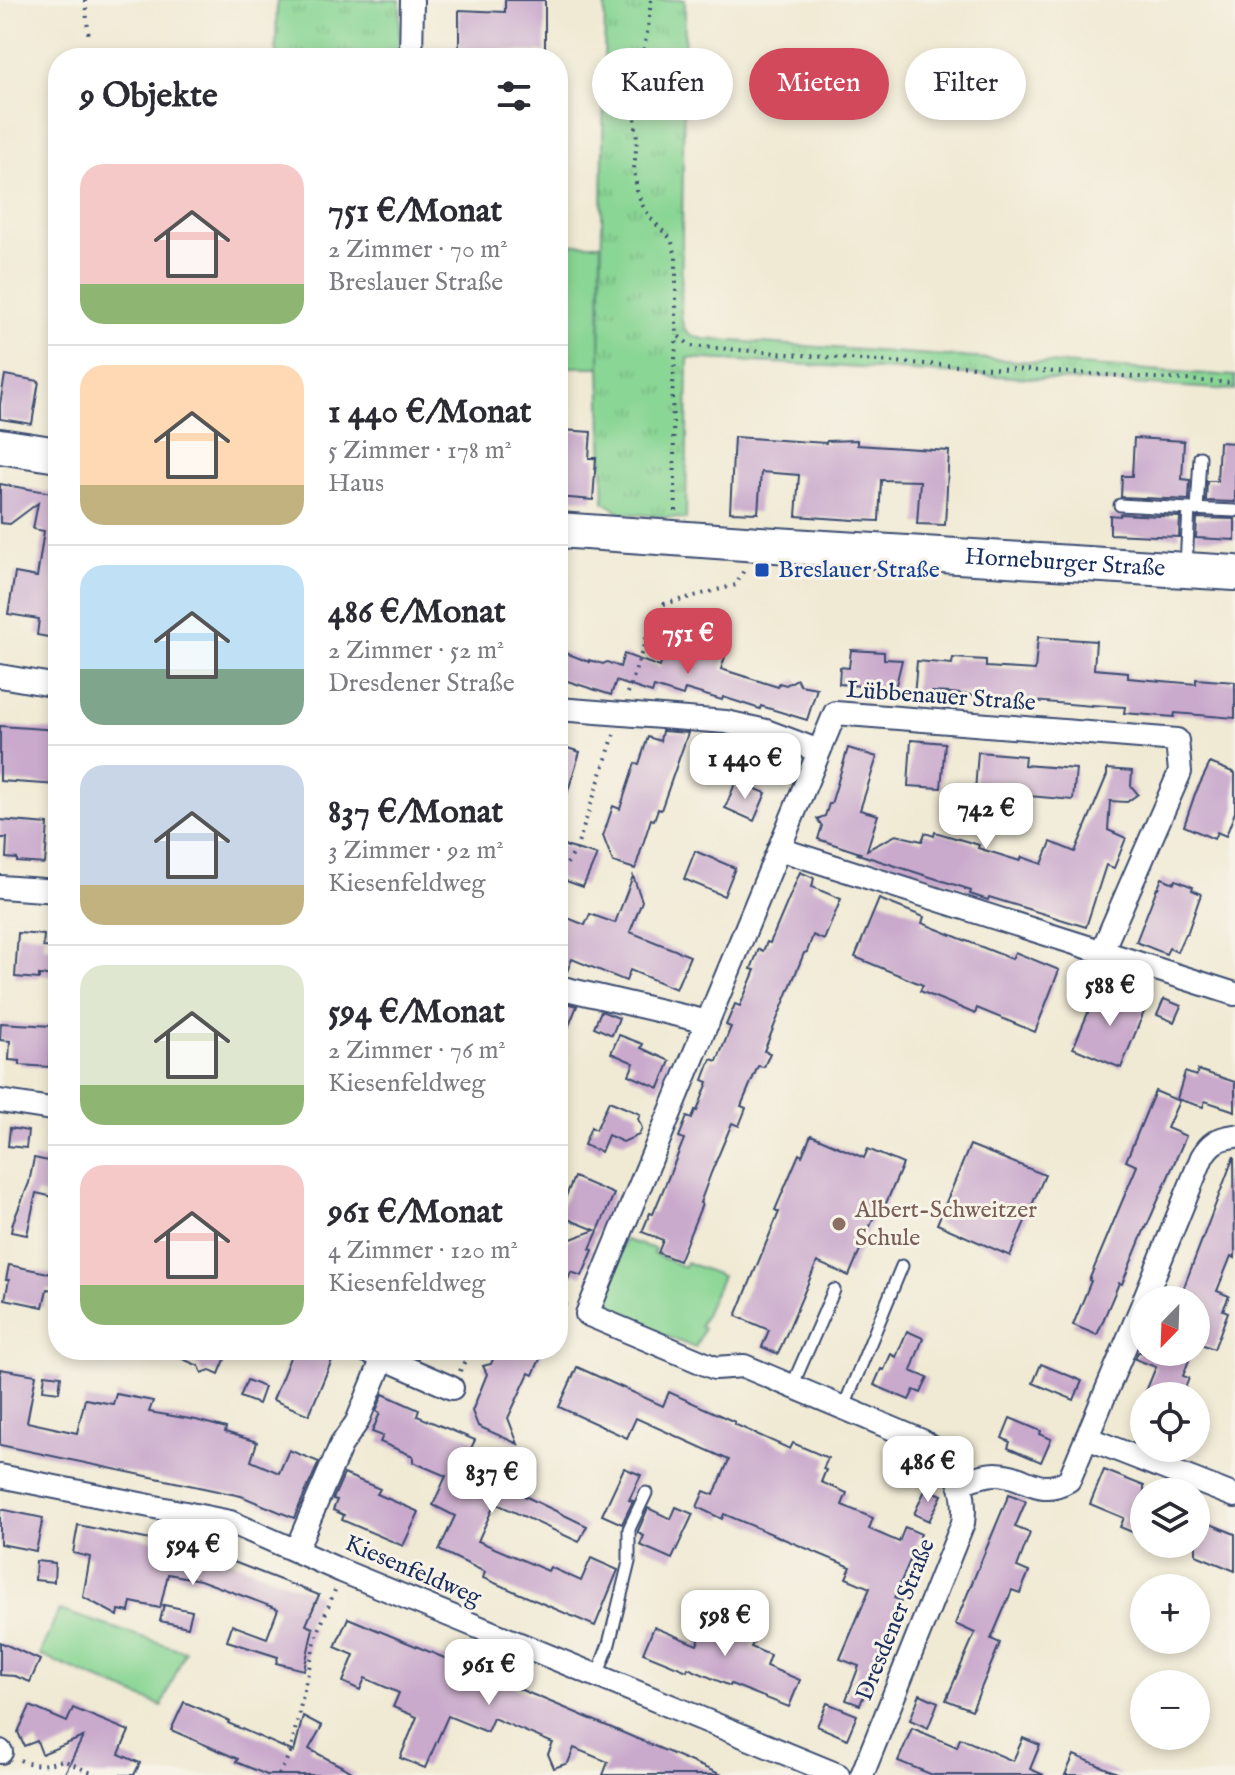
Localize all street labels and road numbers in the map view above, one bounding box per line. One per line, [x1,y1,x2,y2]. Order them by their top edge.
street label: Horneburger Straße [964,541,1166,584]
street label: Lübbenauer Straße [845,675,1037,719]
street label: Kiesenfeldweg [340,1528,487,1614]
street label: Dresdener Straße [849,1534,943,1706]

